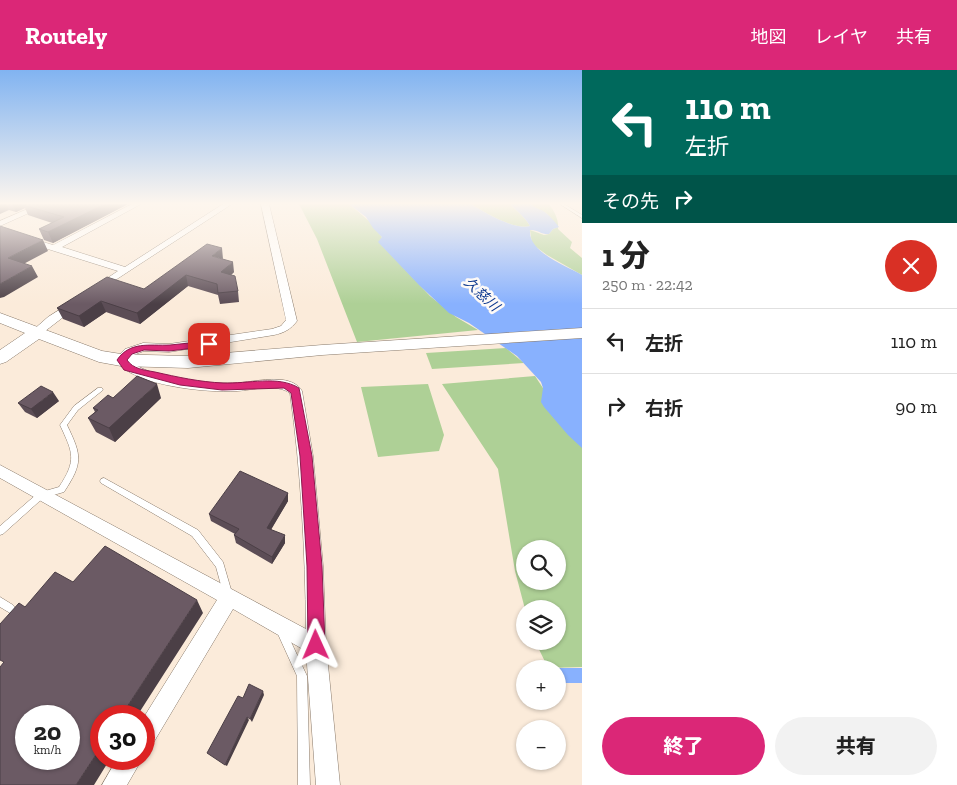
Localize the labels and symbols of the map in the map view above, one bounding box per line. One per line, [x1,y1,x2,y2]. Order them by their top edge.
water label: 久慈川 [461,274,504,316]
pin [188,323,230,365]
position arrow [289,618,341,670]
speed limit sign: 30 [90,705,155,770]

